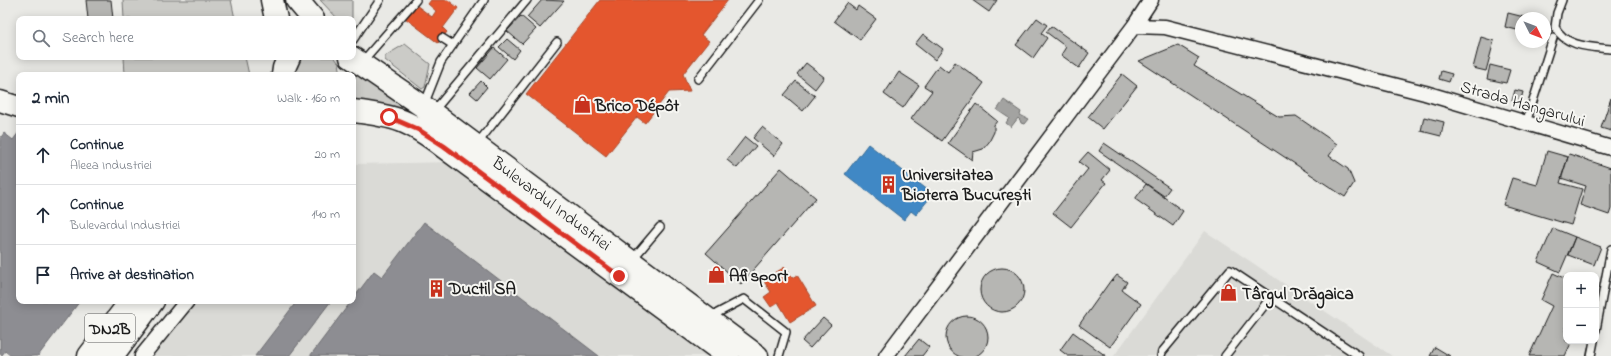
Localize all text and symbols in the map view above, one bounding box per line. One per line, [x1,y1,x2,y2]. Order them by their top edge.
north arrow [1515,12,1551,48]
search box [16,16,356,60]
icon: search [30,27,52,49]
text: Search here [62,27,134,49]
street label: Strada Hangarului [1457,75,1588,136]
text: 2 min [32,86,69,111]
text: Walk · 160 m [277,89,340,108]
place label: Brico Dépôt [594,94,680,119]
shop icon: Brico Dépôt [572,95,592,115]
route start [380,108,398,126]
text: Continue [70,134,124,156]
icon: ahead [32,144,54,166]
text: 20 m [315,145,340,164]
street label: Bulevardul Industriei [485,150,616,257]
text: Aleea Industriei [70,156,152,175]
place label: Universitatea Bioterra București [901,163,1031,208]
building icon: Universitatea Bioterra București [879,174,899,194]
text: Continue [70,194,124,216]
icon: ahead [32,204,54,226]
text: 140 m [312,205,340,224]
text: Bulevardul Industriei [70,216,180,235]
icon: arrive [32,264,54,286]
text: Arrive at destination [70,264,194,286]
place label: Afisport [729,264,788,289]
shop icon: Afisport [706,265,726,285]
route end [610,267,628,285]
map controls [1563,272,1599,344]
button: + [1563,272,1599,308]
place label: Ductil SA [448,277,516,302]
building icon: Ductil SA [426,278,446,298]
place label: Târgul Drăgaica [1242,282,1354,309]
shop icon: Târgul Drăgaica [1219,283,1239,303]
button: − [1563,308,1599,344]
road number: DN2B [85,314,135,342]

